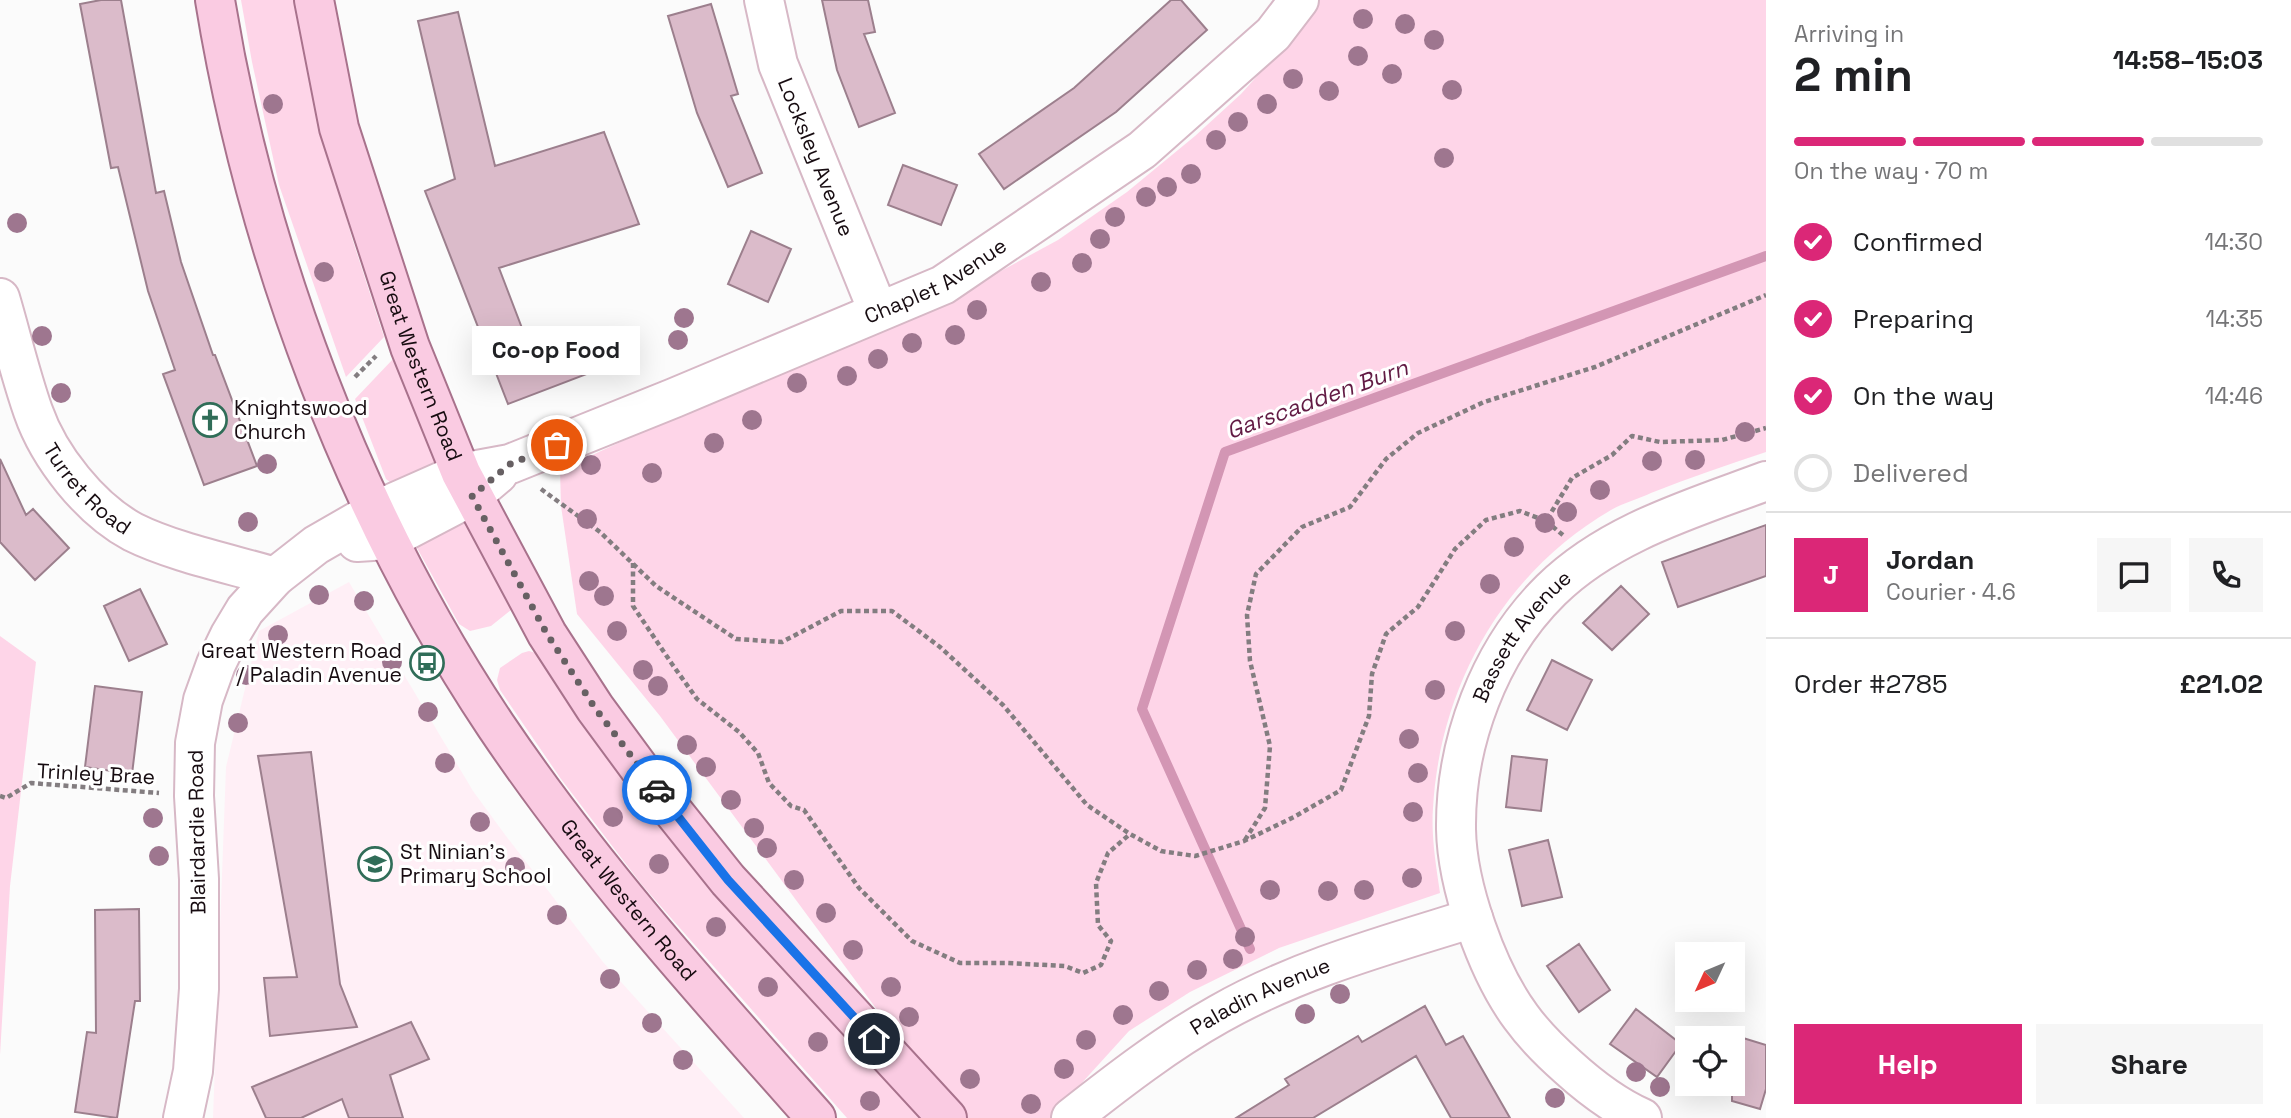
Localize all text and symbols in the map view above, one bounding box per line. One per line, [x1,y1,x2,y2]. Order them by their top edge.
text: Arriving in [1794,19,1904,49]
text: 14:58–15:03 [2113,43,2263,77]
text: 2 min [1794,46,1913,104]
street label: Locksley Avenue [772,74,860,240]
text: On the way · 70 m [1794,156,1988,186]
icon: check [1794,223,1832,261]
text: Confirmed [1853,225,1983,259]
text: 14:30 [2205,227,2263,257]
street label: Chaplet Avenue [860,232,1012,330]
street label: Great Western Road [373,267,469,465]
icon: check [1794,300,1832,338]
text: Preparing [1853,302,1974,336]
text: 14:35 [2206,304,2263,334]
callout: Co-op Food [473,326,641,375]
text: Co-op Food [492,335,620,365]
water label: Garscadden Burn [1222,352,1413,446]
icon: check [1794,377,1832,415]
text: On the way [1853,379,1994,413]
text: 14:46 [2205,381,2263,411]
place label: Knightswood Church [234,394,368,445]
church icon: Knightswood Church [191,401,229,439]
pin [527,415,587,475]
icon: bag [538,426,576,464]
street label: Turret Road [37,438,136,541]
text: Delivered [1853,456,1969,490]
button: chat [2097,538,2171,612]
button: phone [2189,538,2263,612]
text: Jordan [1886,543,1974,577]
text: J [1823,558,1839,592]
street label: Bassett Avenue [1466,564,1577,706]
text: Courier · 4.6 [1886,577,2016,607]
place label: Great Western Road / Paladin Avenue [201,637,402,688]
bus stop icon: Great Western Road / Paladin Avenue [408,644,446,682]
text: Order #2785 [1794,667,1948,701]
text: £21.02 [2179,667,2263,701]
street label: Blairdardie Road [182,749,211,915]
courier [622,755,692,825]
street label: Trinley Brae [36,757,156,790]
icon: car [638,771,676,809]
street label: Great Western Road [555,814,703,986]
place label: St Ninian's Primary School [400,838,551,889]
school or university icon: St Ninian's Primary School [356,845,394,883]
north arrow [1675,942,1745,1012]
map controls [1675,942,1745,1096]
street label: Paladin Avenue [1185,951,1334,1041]
pin [844,1009,904,1069]
icon: home [855,1020,893,1058]
button: Help [1794,1024,2022,1104]
button: Share [2036,1024,2263,1104]
button: locate [1675,1026,1745,1096]

